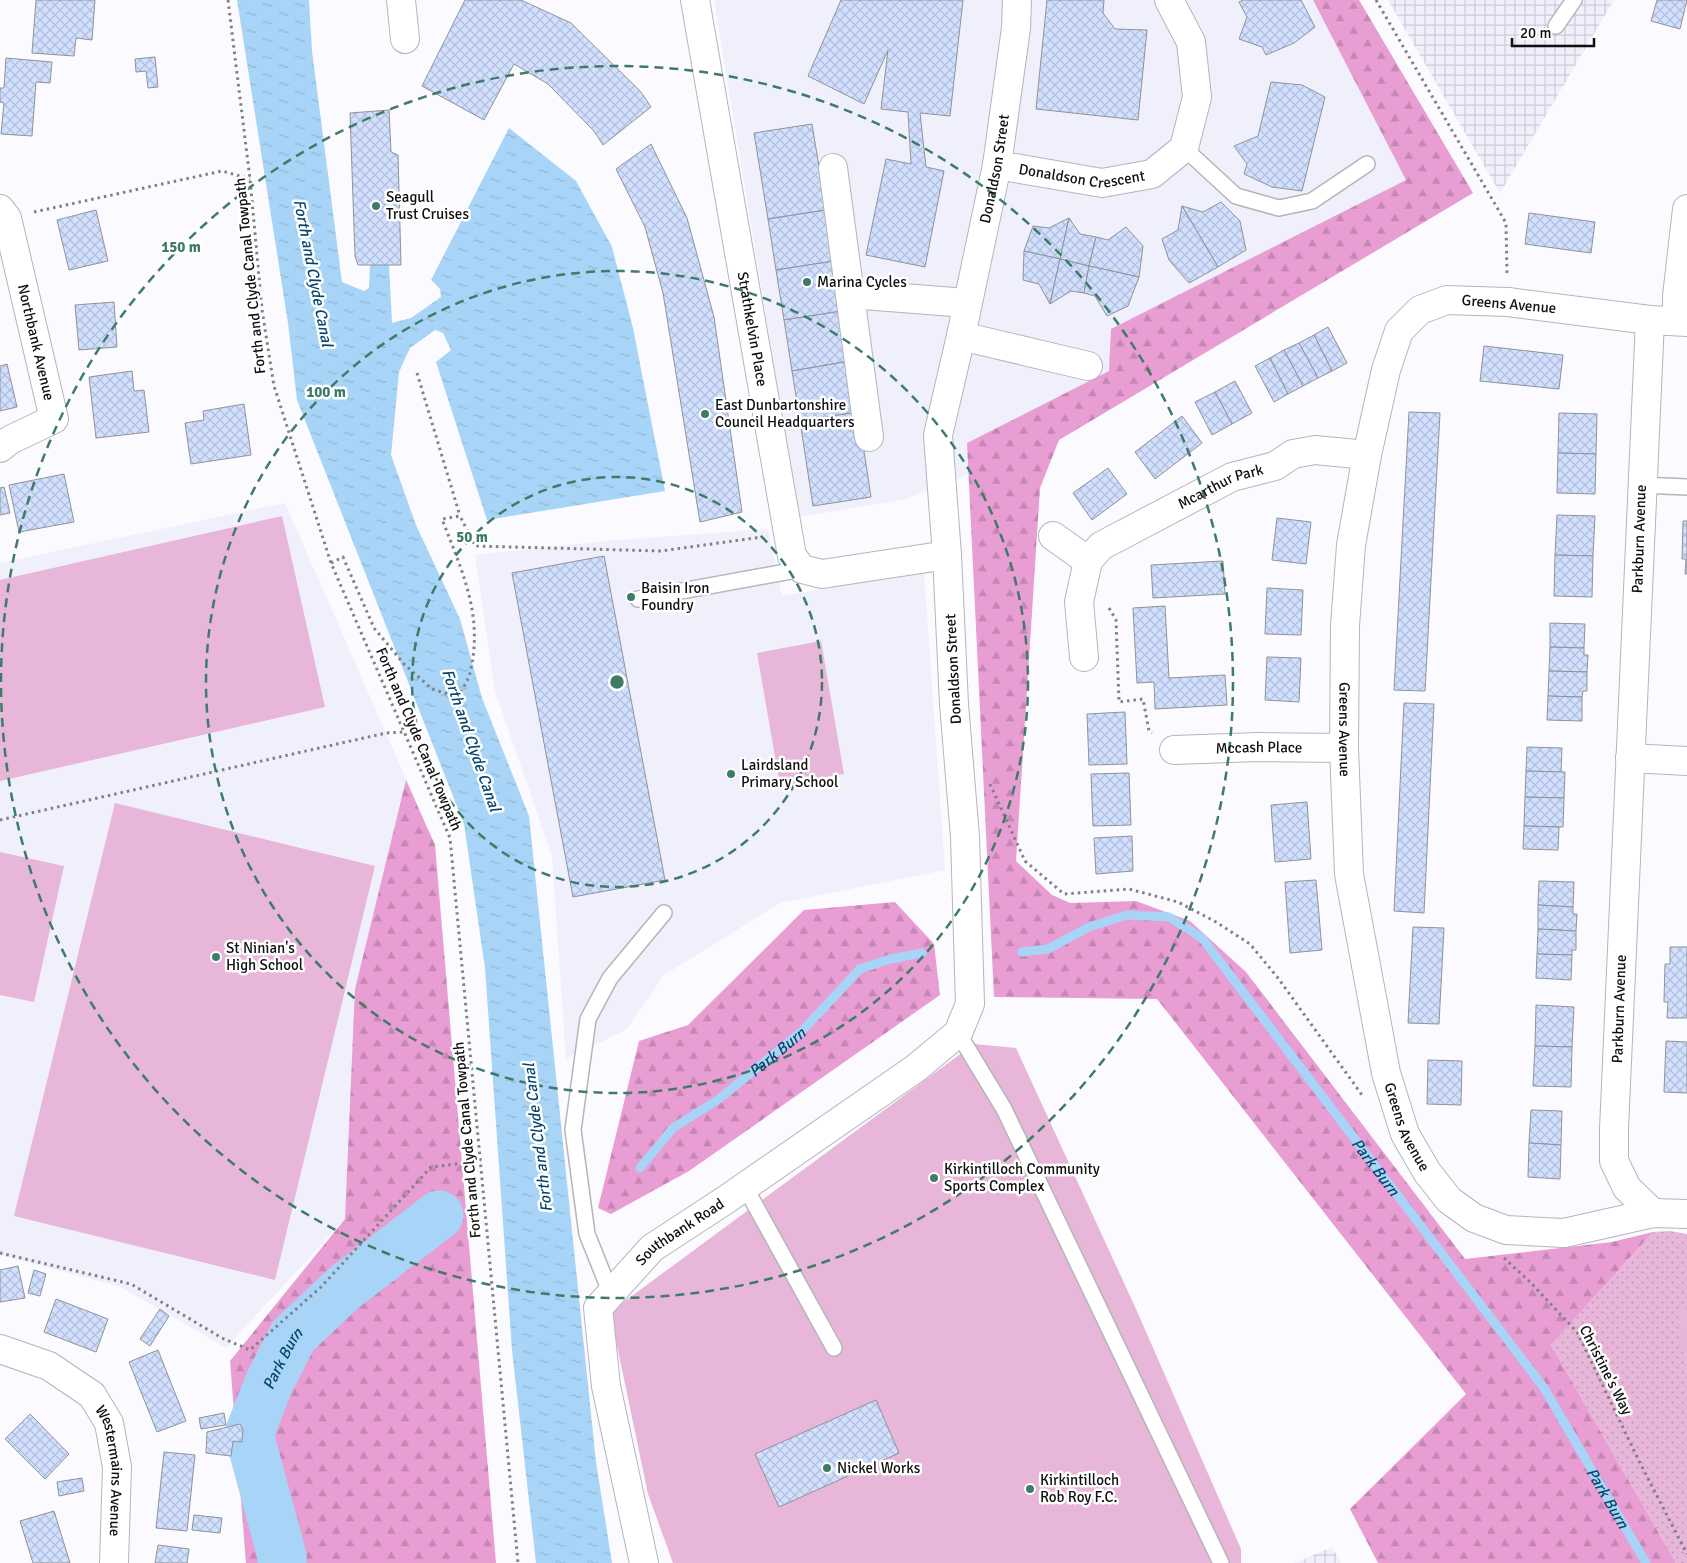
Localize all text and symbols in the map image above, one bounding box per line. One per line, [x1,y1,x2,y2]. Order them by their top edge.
scale bar [1512,15,1594,47]
text: 20 m [1520,24,1551,42]
street label: Donaldson Street [976,113,1013,225]
street label: Donaldson Crescent [1017,160,1146,192]
street label: Forth and Clyde Canal Towpath [231,177,269,375]
place label: Seagull Trust Cruises [386,188,469,223]
water label: Forth and Clyde Canal [289,198,337,350]
marker: Seagull Trust Cruises [370,200,382,212]
text: 150 m [161,238,201,256]
street label: Strathkelvin Place [734,270,771,388]
place label: Marina Cycles [817,273,907,291]
marker: Marina Cycles [801,276,813,288]
street label: Northbank Avenue [14,282,58,402]
street label: Greens Avenue [1461,291,1557,317]
text: 100 m [306,383,346,401]
place label: East Dunbartonshire Council Headquarters [715,396,855,431]
marker: East Dunbartonshire Council Headquarters [699,408,711,420]
street label: Mcarthur Park [1175,460,1266,513]
street label: Parkburn Avenue [1628,484,1650,594]
text: 50 m [456,528,488,546]
place label: Baisin Iron Foundry [641,579,710,614]
marker: Baisin Iron Foundry [625,591,637,603]
street label: Donaldson Street [941,613,965,725]
street label: Forth and Clyde Canal Towpath [372,645,466,833]
water label: Forth and Clyde Canal [437,666,505,816]
centre of rings [608,673,626,691]
street label: Greens Avenue [1335,682,1354,777]
street label: Mccash Place [1215,738,1302,758]
place label: Lairdsland Primary School [741,756,838,791]
marker: Lairdsland Primary School [725,768,737,780]
place label: St Ninian's High School [226,939,303,974]
marker: St Ninian's High School [210,951,222,963]
street label: Parkburn Avenue [1608,954,1630,1064]
water label: Park Burn [745,1023,811,1082]
street label: Forth and Clyde Canal Towpath [449,1041,485,1239]
water label: Forth and Clyde Canal [519,1061,557,1213]
street label: Greens Avenue [1381,1080,1434,1174]
water label: Park Burn [1347,1134,1404,1201]
place label: Kirkintilloch Community Sports Complex [944,1160,1100,1195]
marker: Kirkintilloch Community Sports Complex [928,1172,940,1184]
street label: Southbank Road [632,1194,727,1269]
street label: Christine's Way [1576,1322,1636,1418]
water label: Park Burn [258,1323,308,1392]
street label: Westermains Avenue [91,1402,126,1537]
place label: Nickel Works [837,1459,921,1477]
marker: Nickel Works [821,1462,833,1474]
water label: Park Burn [1582,1464,1633,1534]
place label: Kirkintilloch Rob Roy F.C. [1040,1471,1119,1506]
marker: Kirkintilloch Rob Roy F.C. [1024,1483,1036,1495]

